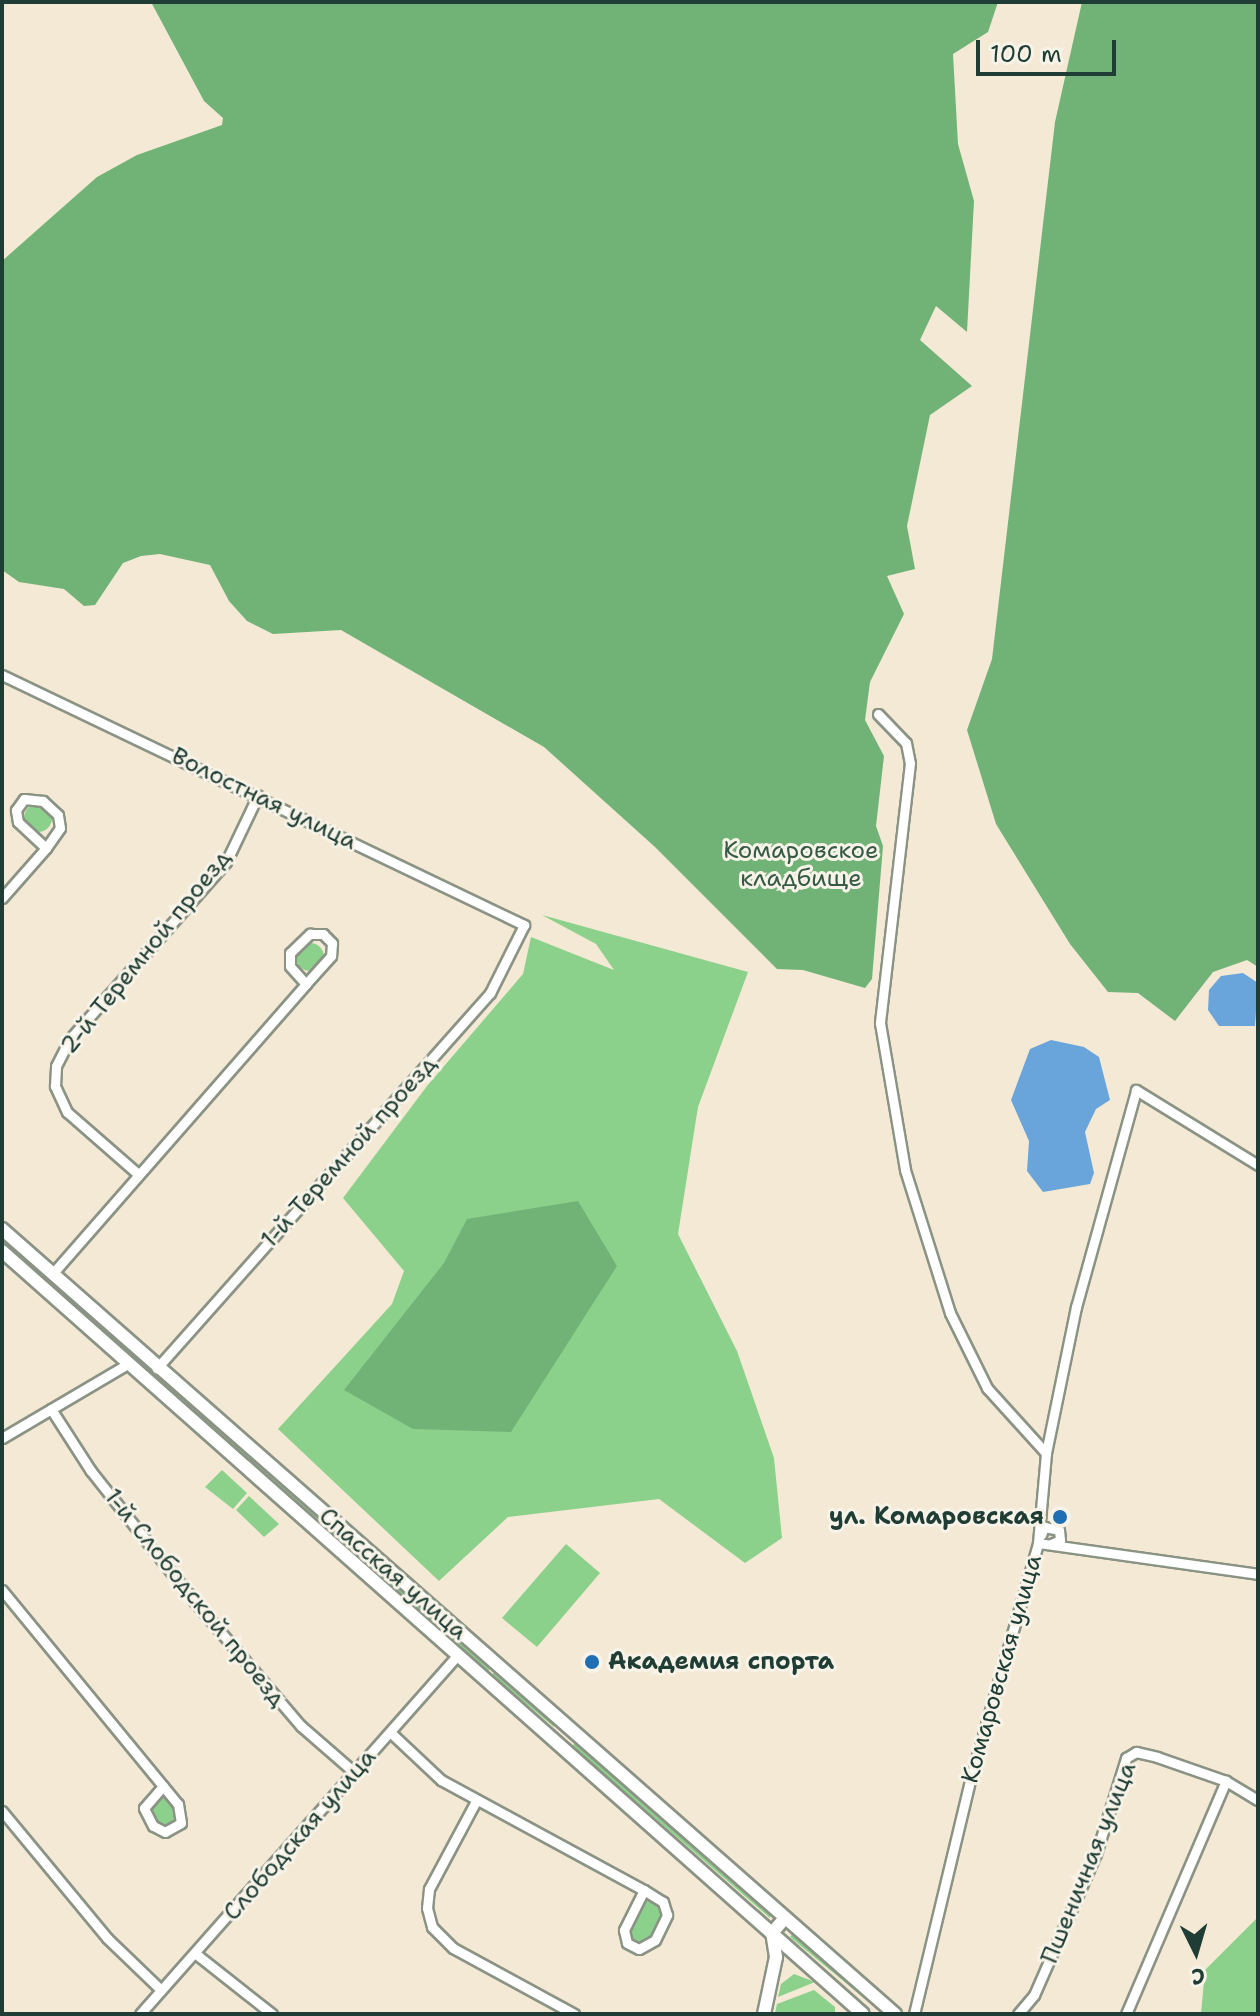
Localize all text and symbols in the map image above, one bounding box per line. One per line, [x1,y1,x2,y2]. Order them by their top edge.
scale bar [980,24,1120,74]
text: 100 m [990,38,1062,70]
street label: Волостная улица [167,742,361,856]
park label: Комаровское кладбище [723,837,879,893]
street label: 2-й Теремной проезд [55,844,237,1060]
street label: 1-й Теремной проезд [255,1050,443,1254]
street label: 1-й Слободской проезд [98,1483,292,1713]
street label: Спасская улица [313,1502,473,1646]
place label: ул. Комаровская [829,1503,1044,1531]
marker: ул. Комаровская [1051,1508,1069,1526]
street label: Комаровская улица [956,1552,1048,1786]
place label: Академия спорта [608,1648,834,1676]
marker: Академия спорта [583,1653,601,1671]
street label: Слободская улица [218,1743,382,1927]
street label: Пшеничная улица [1035,1758,1143,1968]
north arrow [1156,1912,1236,1992]
text: С [1190,1961,1206,1991]

